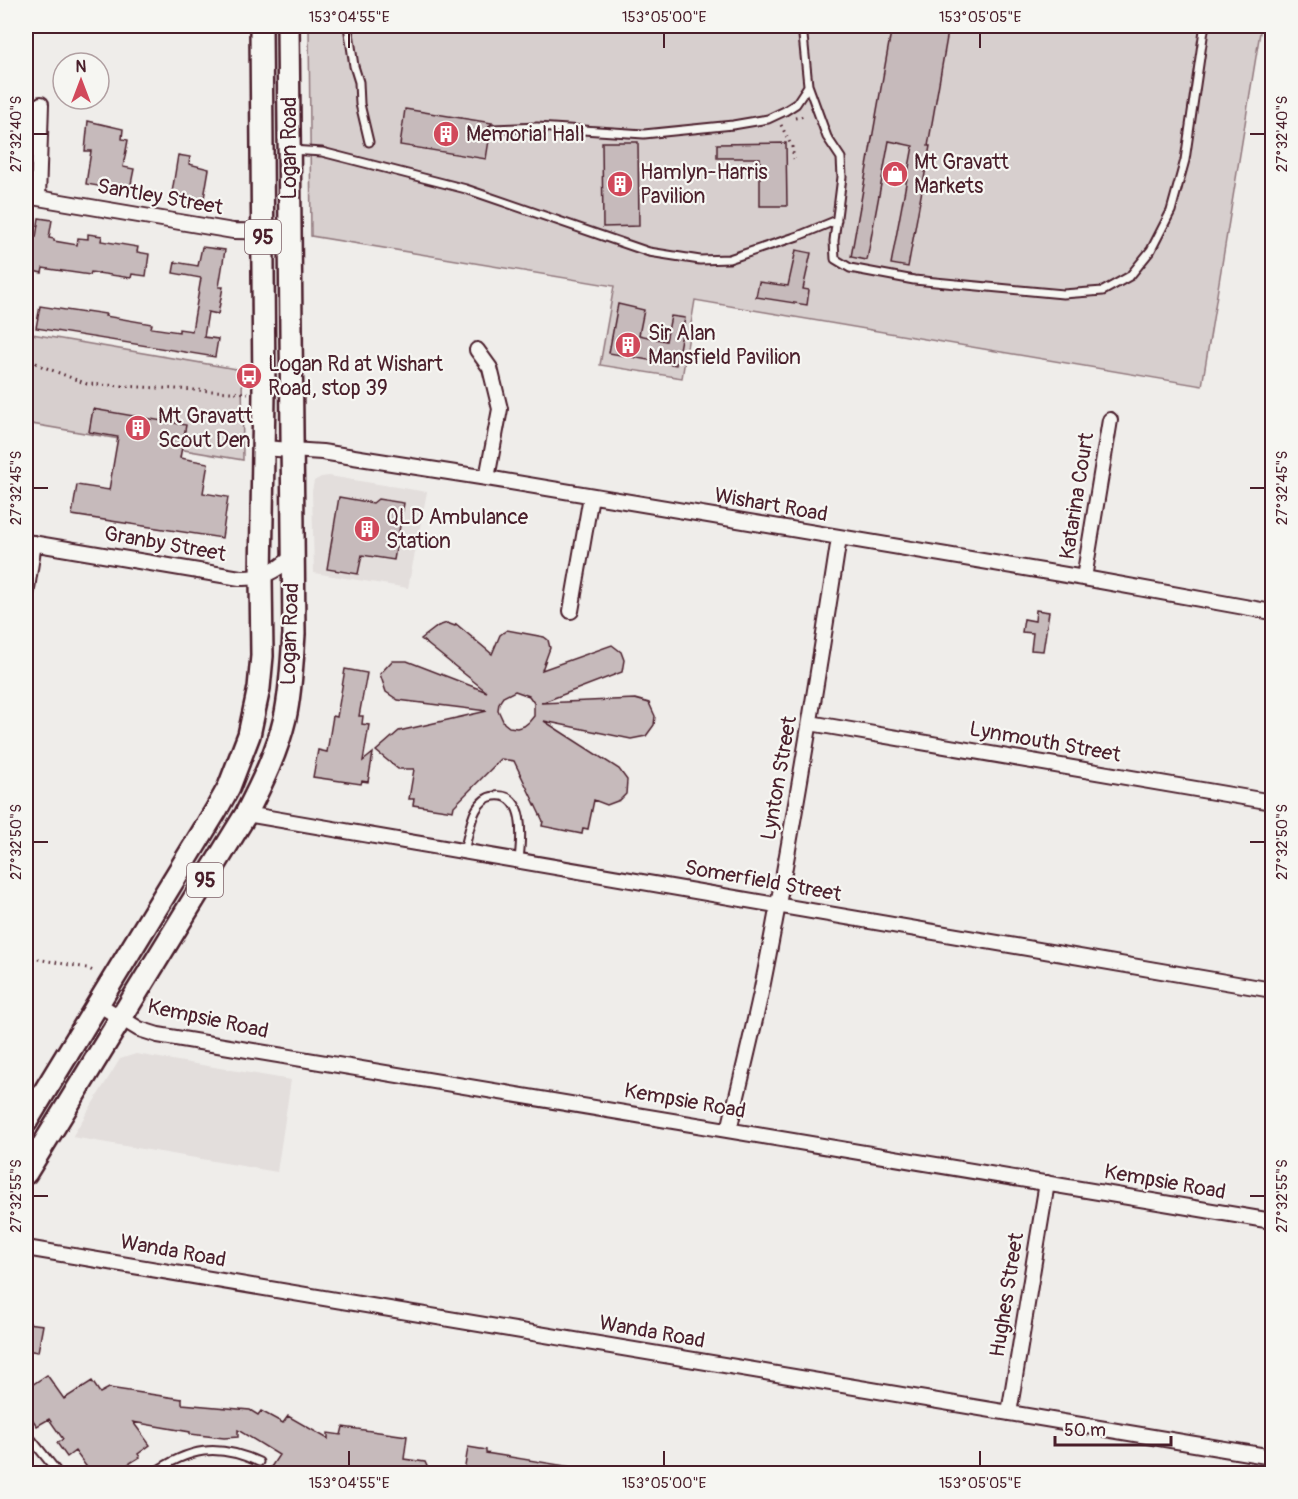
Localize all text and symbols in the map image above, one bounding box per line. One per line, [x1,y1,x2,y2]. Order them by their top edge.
text: 153°04'55"E [308,8,390,27]
text: 153°05'00"E [622,8,707,27]
text: 153°05'05"E [939,8,1021,27]
north arrow [51,51,111,111]
text: N [76,57,87,77]
text: 27°32'40"S [7,96,26,172]
text: 27°32'40"S [1273,96,1292,172]
street label: Logan Road [276,97,303,199]
building icon: Memorial Hall [431,119,461,149]
place label: Memorial Hall [466,121,585,148]
place label: Mt Gravatt Markets [914,149,1009,200]
place label: Hamlyn-Harris Pavilion [640,159,768,210]
shop icon: Mt Gravatt Markets [880,159,910,189]
building icon: Hamlyn-Harris Pavilion [605,169,635,199]
street label: Santley Street [95,173,226,221]
road number: 95 [245,220,281,254]
place label: Sir Alan Mansfield Pavilion [648,320,801,371]
building icon: Sir Alan Mansfield Pavilion [613,330,643,360]
place label: Logan Rd at Wishart Road, stop 39 [268,351,444,402]
bus stop icon: Logan Rd at Wishart Road, stop 39 [234,361,264,391]
place label: Mt Gravatt Scout Den [158,403,253,454]
building icon: Mt Gravatt Scout Den [123,413,153,443]
street label: Katarina Court [1054,430,1100,561]
text: 27°32'45"S [7,451,26,525]
text: 27°32'45"S [1273,451,1292,525]
street label: Wishart Road [712,482,830,528]
place label: QLD Ambulance Station [386,504,529,555]
building icon: QLD Ambulance Station [352,514,382,544]
street label: Granby Street [102,520,229,568]
street label: Logan Road [275,582,305,686]
street label: Lynton Street [755,713,803,842]
street label: Lynmouth Street [967,715,1123,769]
text: 27°32'50"S [7,804,26,880]
text: 27°32'50"S [1273,804,1292,880]
street label: Somerfield Street [682,854,844,908]
road number: 95 [187,863,223,897]
street label: Kempsie Road [145,993,271,1045]
street label: Kempsie Road [622,1077,748,1125]
street label: Kempsie Road [1102,1158,1228,1206]
text: 27°32'55"S [7,1159,26,1233]
text: 27°32'55"S [1273,1159,1292,1233]
street label: Wanda Road [118,1228,228,1274]
street label: Hughes Street [984,1230,1030,1359]
street label: Wanda Road [597,1309,707,1355]
scale bar [1055,1409,1170,1447]
text: 50 m [1064,1419,1106,1442]
text: 153°04'55"E [308,1474,390,1493]
text: 153°05'00"E [622,1474,707,1493]
text: 153°05'05"E [939,1474,1021,1493]

